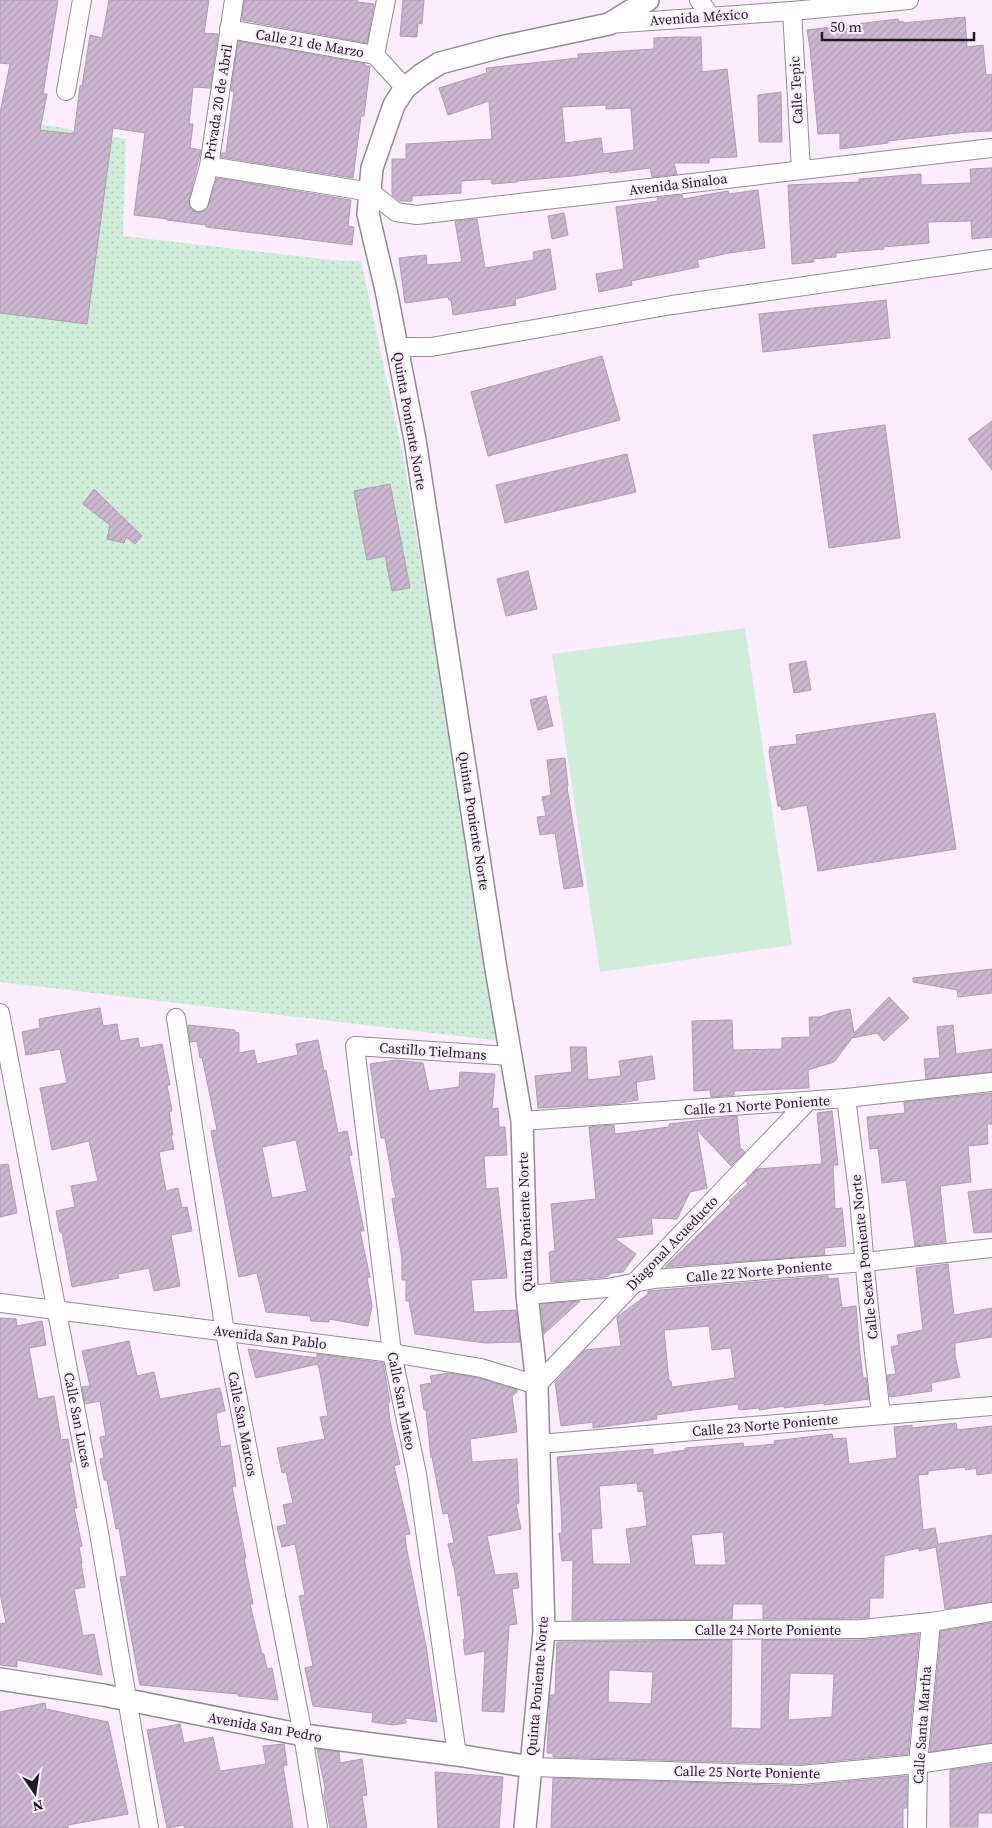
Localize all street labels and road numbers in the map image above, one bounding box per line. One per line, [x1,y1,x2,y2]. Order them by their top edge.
street label: Avenida México [649,4,749,30]
street label: Calle 21 de Marzo [254,24,366,62]
street label: Privada 20 de Abril [199,42,237,162]
street label: Calle Tepic [784,55,808,125]
street label: Avenida Sinaloa [628,168,729,200]
street label: Quinta Poniente Norte [388,350,432,492]
street label: Quinta Poniente Norte [453,750,495,892]
street label: Castillo Tielmans [379,1037,487,1065]
street label: Calle 21 Norte Poniente [683,1090,831,1120]
street label: Quinta Poniente Norte [513,1152,537,1292]
street label: Calle Sexta Poniente Norte [845,1173,883,1341]
street label: Diagonal Acueducto [621,1191,723,1295]
street label: Calle 22 Norte Poniente [685,1255,833,1287]
street label: Avenida San Pablo [212,1320,328,1354]
street label: Calle San Mateo [383,1350,421,1452]
street label: Calle San Marcos [223,1370,263,1478]
street label: Calle San Lucas [59,1371,97,1469]
street label: Calle 23 Norte Poniente [691,1409,839,1441]
street label: Quinta Poniente Norte [521,1615,553,1757]
street label: Calle 24 Norte Poniente [695,1620,841,1640]
street label: Calle Santa Martha [908,1665,936,1785]
street label: Avenida San Pedro [206,1707,324,1747]
street label: Calle 25 Norte Poniente [674,1761,820,1783]

